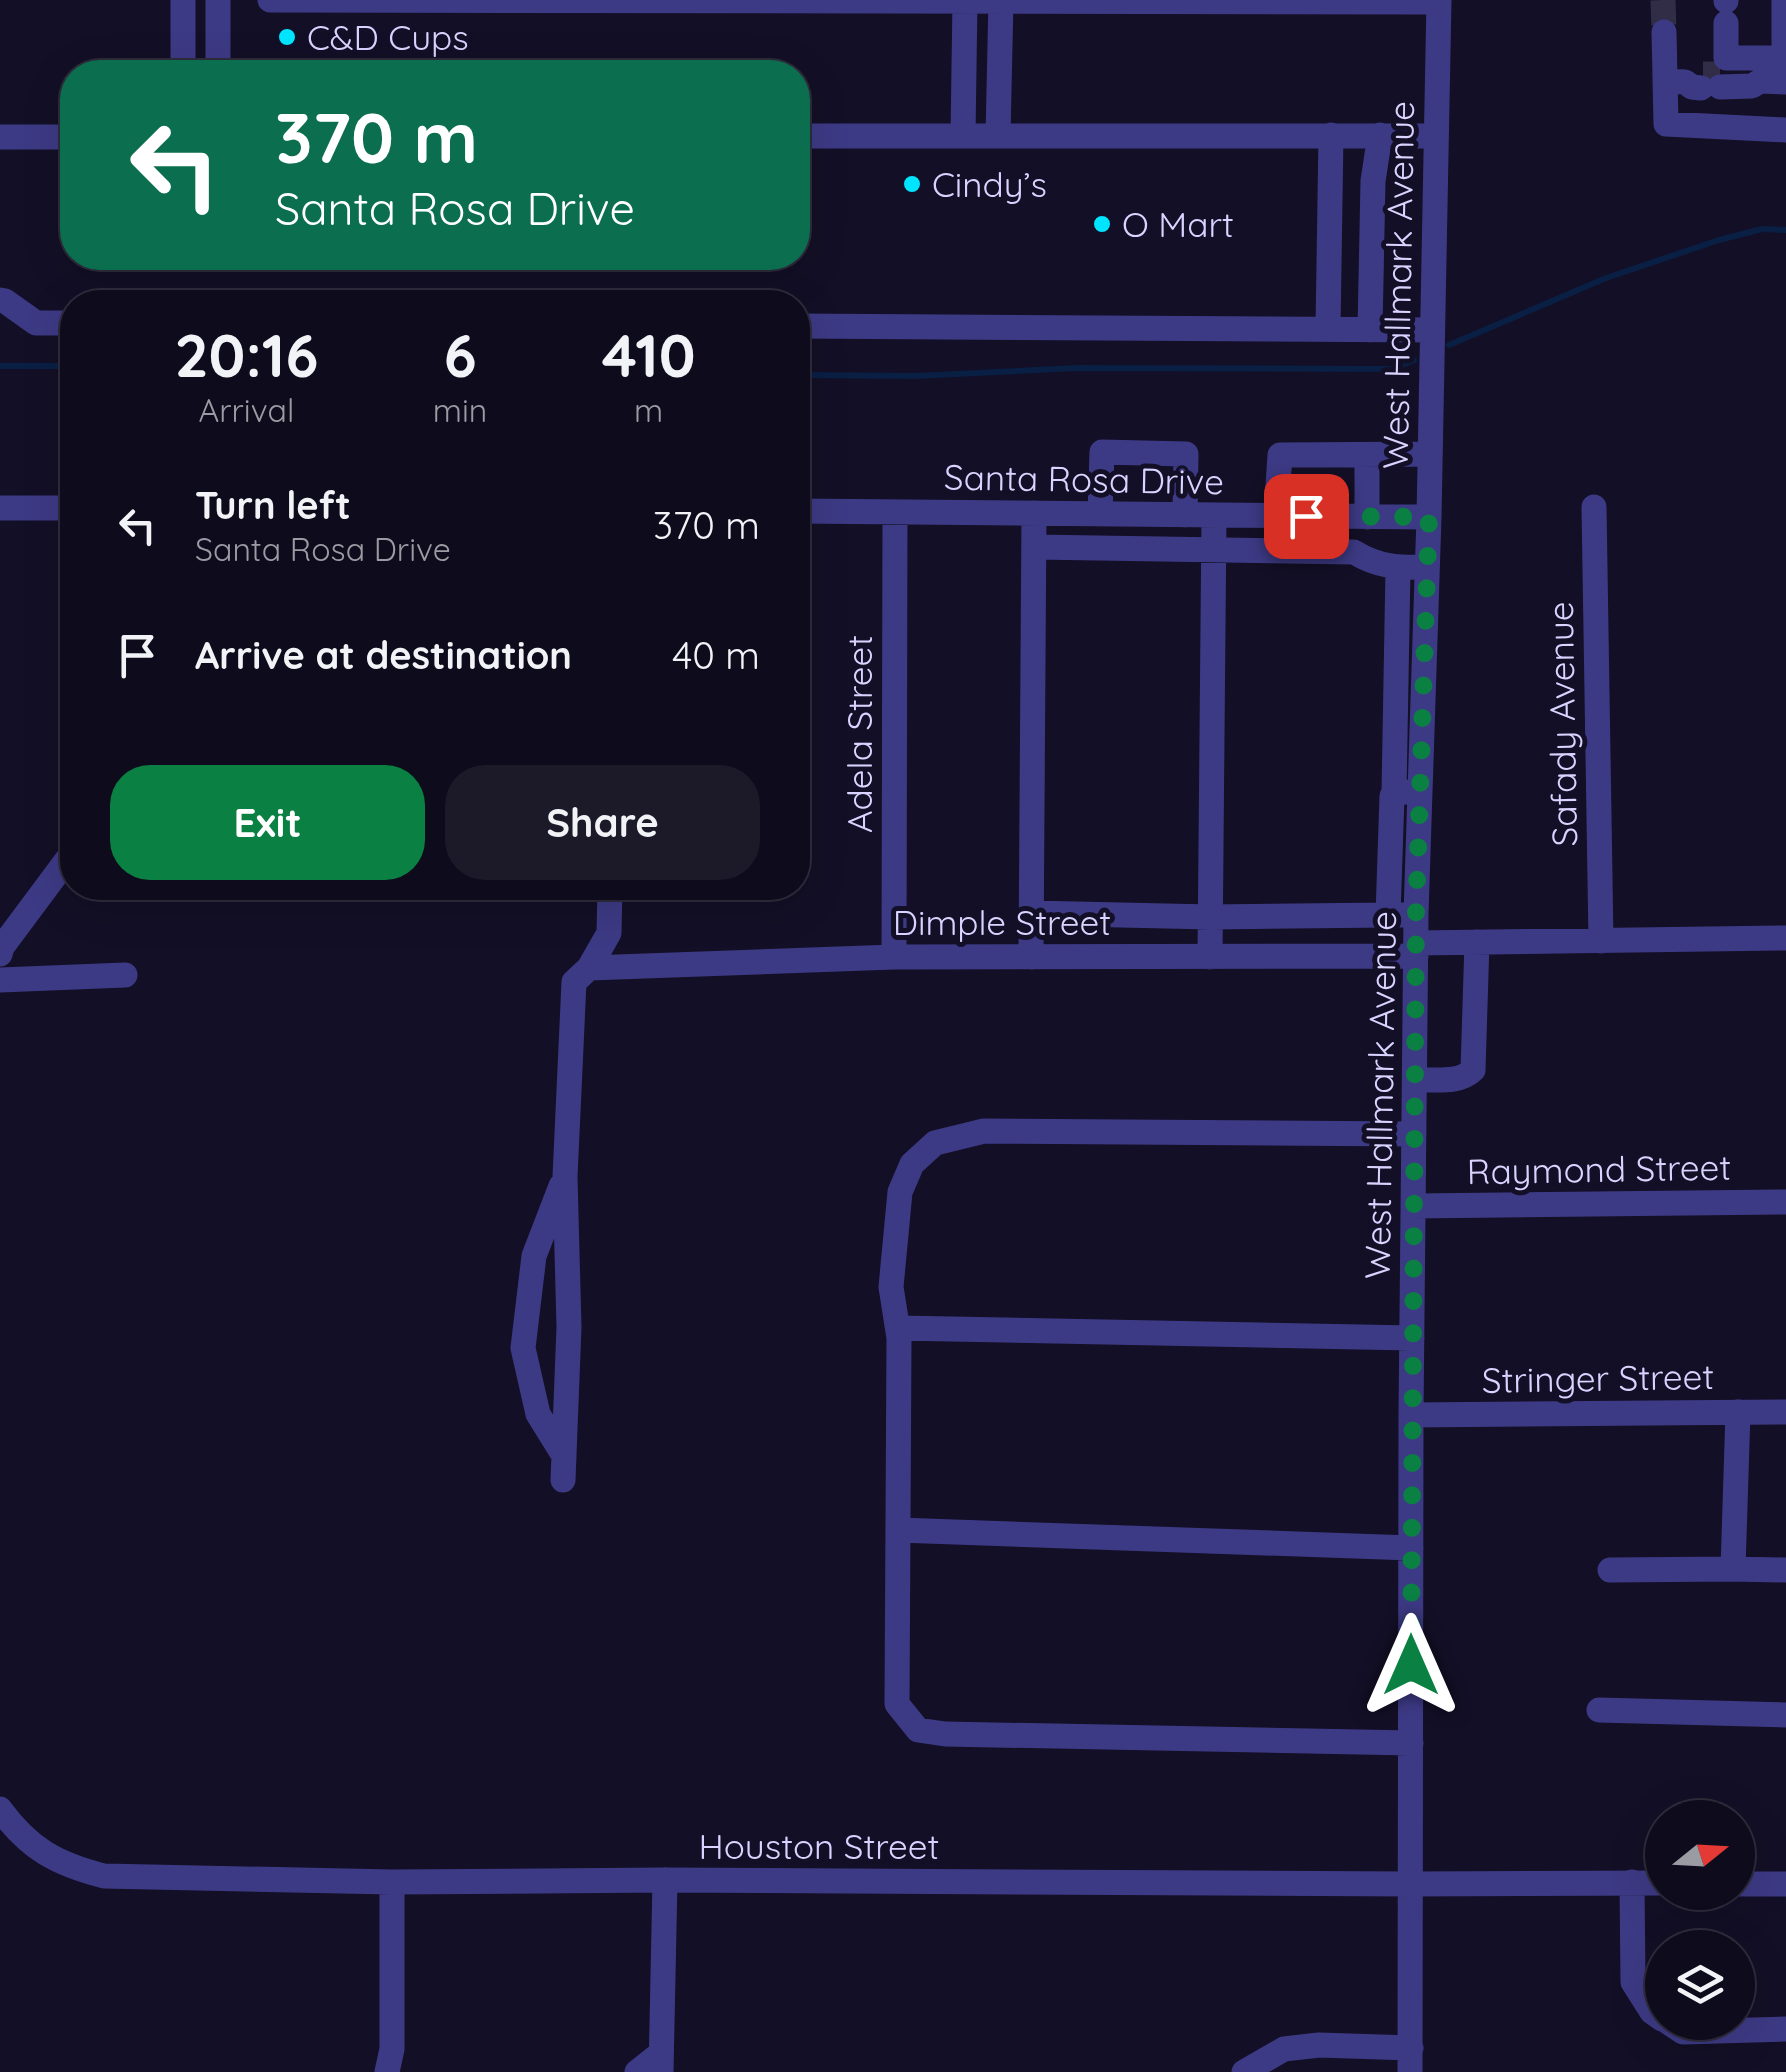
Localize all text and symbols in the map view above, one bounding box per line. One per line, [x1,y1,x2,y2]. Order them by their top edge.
place label: C&D Cups [307,15,469,59]
marker: C&D Cups [276,26,298,48]
text: 370 m [275,93,478,181]
icon: left [110,100,240,230]
street label: West Hallmark Avenue [1373,101,1423,469]
place label: Cindy’s [932,162,1047,206]
marker: Cindy’s [901,173,923,195]
text: Santa Rosa Drive [275,180,635,236]
place label: O Mart [1122,202,1234,246]
marker: O Mart [1091,213,1113,235]
text: 20:16 [174,317,318,392]
text: 6 [444,317,477,392]
text: 410 [602,317,696,392]
text: Arrival [199,390,294,430]
text: min [433,390,487,430]
text: m [634,390,663,430]
street label: Santa Rosa Drive [944,455,1224,503]
pin [1264,474,1349,559]
text: Turn left [195,481,351,529]
icon: arrive [1279,489,1334,544]
icon: left [110,498,165,553]
text: 370 m [653,501,760,549]
text: Santa Rosa Drive [195,529,451,569]
street label: Safady Avenue [1538,601,1586,847]
icon: arrive [110,628,165,683]
text: Arrive at destination [195,631,572,679]
text: 40 m [672,631,760,679]
street label: Adela Street [837,635,881,833]
button: Exit [110,765,425,880]
button: Share [445,765,760,880]
street label: Dimple Street [893,900,1111,944]
street label: West Hallmark Avenue [1355,911,1405,1279]
street label: Raymond Street [1466,1145,1732,1193]
street label: Stringer Street [1481,1354,1715,1402]
position arrow [1359,1613,1463,1717]
north arrow [1645,1800,1755,1910]
map controls [1645,1800,1755,2040]
street label: Houston Street [699,1824,939,1868]
button: layers [1645,1930,1755,2040]

